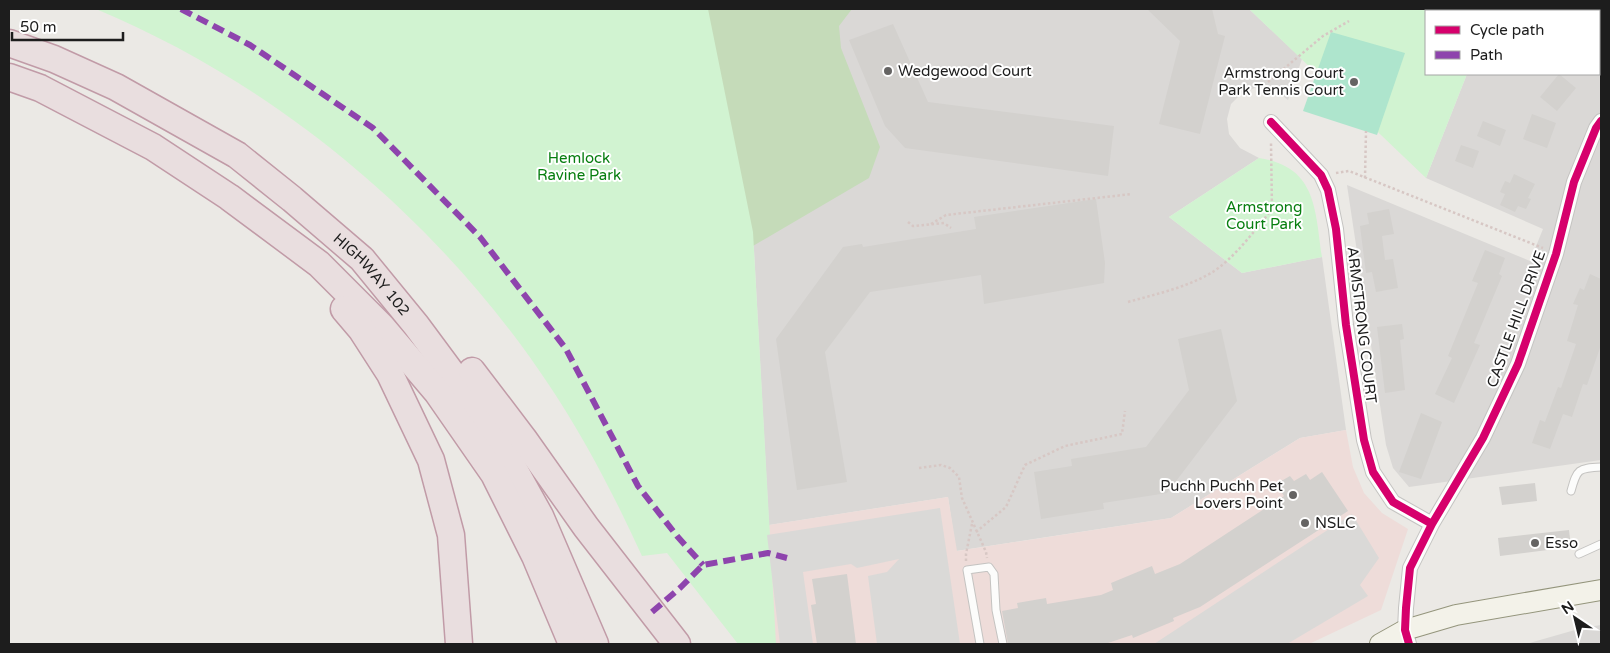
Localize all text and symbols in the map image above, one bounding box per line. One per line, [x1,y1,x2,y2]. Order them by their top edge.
scale bar [12,10,124,42]
legend [1425,10,1600,75]
text: 50 m [20,18,57,36]
text: Cycle path [1470,21,1544,39]
text: Path [1470,46,1503,64]
place label: Wedgewood Court [898,62,1032,80]
place label: Armstrong Court Park Tennis Court [1218,64,1344,99]
marker: Wedgewood Court [882,65,894,77]
marker: Armstrong Court Park Tennis Court [1348,76,1360,88]
park label: Hemlock Ravine Park [537,149,621,184]
park label: Armstrong Court Park [1226,198,1302,233]
street label: HIGHWAY 102 [330,229,414,319]
street label: ARMSTRONG COURT [1343,246,1381,404]
street label: CASTLE HILL DRIVE [1483,248,1549,390]
place label: Puchh Puchh Pet Lovers Point [1160,477,1283,512]
marker: Puchh Puchh Pet Lovers Point [1287,489,1299,501]
place label: NSLC [1315,514,1355,532]
marker: NSLC [1299,517,1311,529]
place label: Esso [1545,534,1578,552]
marker: Esso [1529,537,1541,549]
north arrow [1550,593,1600,643]
text: N [1558,598,1577,618]

